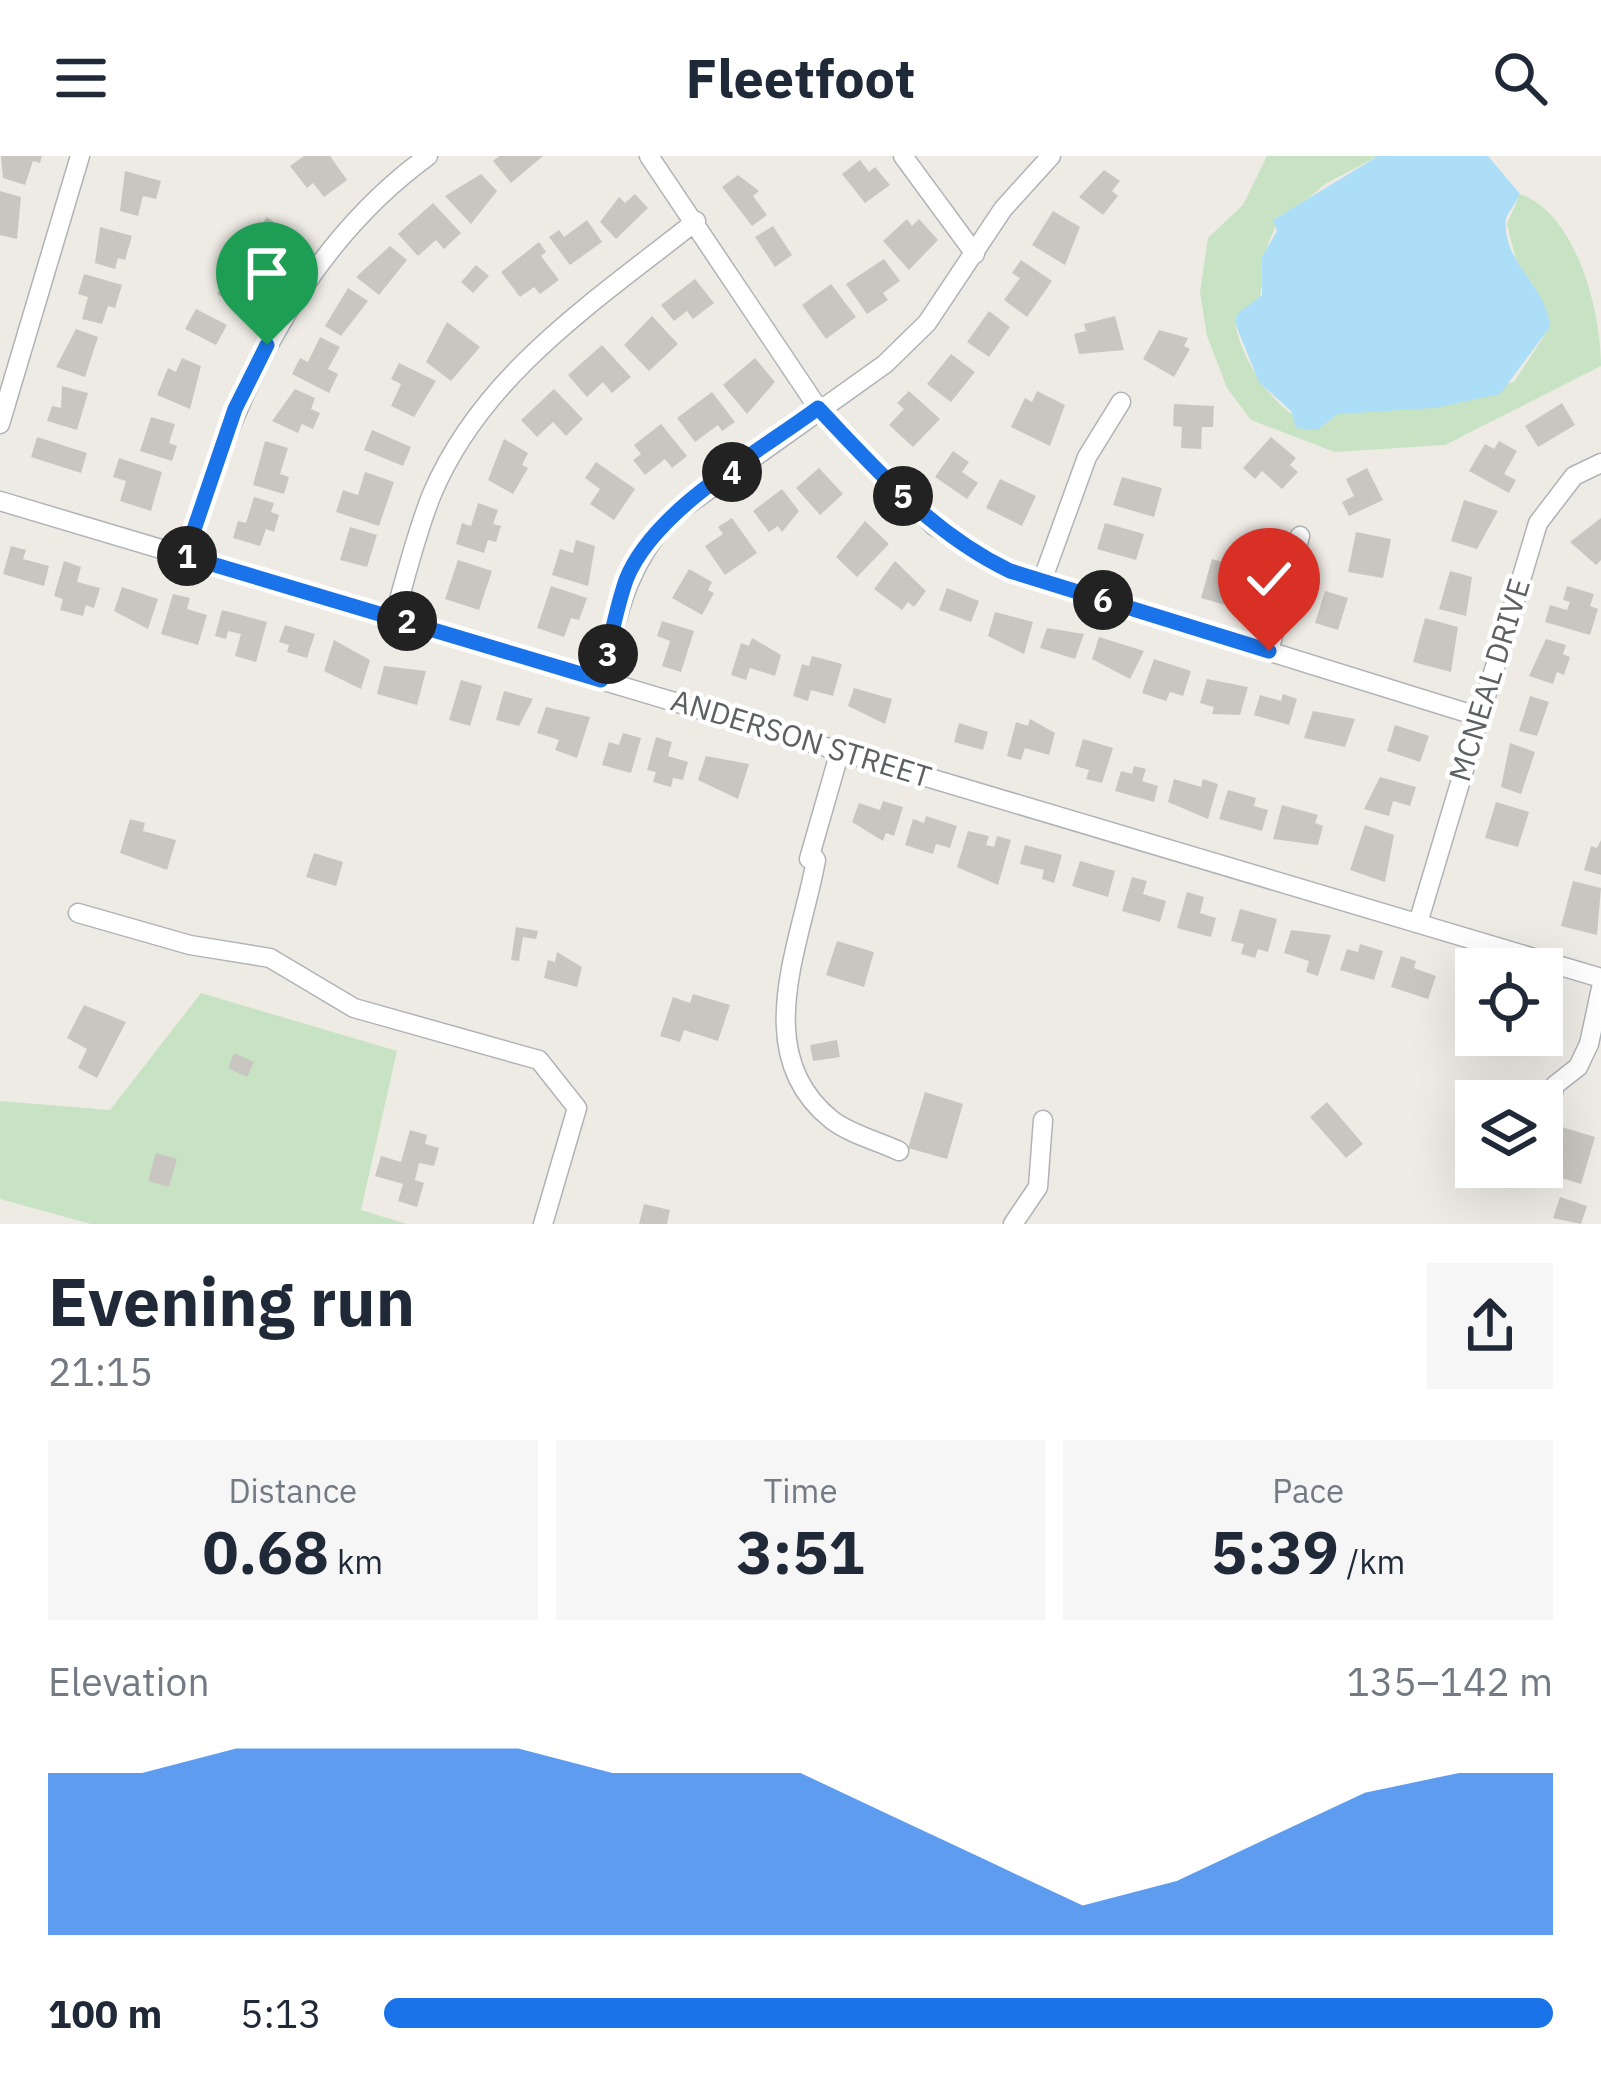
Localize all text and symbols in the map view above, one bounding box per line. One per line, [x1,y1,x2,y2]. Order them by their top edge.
text: Fleetfoot [686,43,915,113]
icon: menu [48,45,114,111]
icon: search [1487,45,1553,111]
pin [216,222,318,345]
icon: arrive [234,240,300,306]
pin: 4 [702,442,762,502]
text: 4 [722,450,742,493]
pin: 5 [873,466,933,526]
text: 5 [893,474,913,517]
pin: 1 [157,526,217,586]
pin [1218,528,1320,651]
text: 1 [177,534,197,577]
icon: check [1236,546,1302,612]
pin: 6 [1073,570,1133,630]
street label: MCNEAL DRIVE [1439,573,1538,786]
text: 6 [1093,578,1113,621]
pin: 2 [377,591,437,651]
text: 2 [397,599,417,642]
pin: 3 [578,624,638,684]
text: 3 [598,632,618,675]
street label: ANDERSON STREET [667,679,936,796]
map controls [1455,948,1563,1188]
button: locate [1455,948,1563,1056]
button: layers [1455,1080,1563,1188]
text: Evening run [48,1258,415,1344]
button: share [1427,1263,1553,1389]
text: 21:15 [48,1346,153,1397]
text: Distance [228,1469,357,1512]
text: Time [763,1469,838,1512]
text: Pace [1272,1469,1344,1512]
text: 0.68 [203,1512,329,1591]
text: 3:51 [737,1512,864,1591]
text: 5:39 [1211,1512,1339,1591]
text: km [329,1540,383,1583]
text: /km [1339,1540,1405,1583]
text: Elevation [48,1656,210,1707]
text: 135–142 m [1346,1656,1553,1707]
text: 100 m [48,1988,162,2039]
text: 5:13 [240,1988,322,2039]

